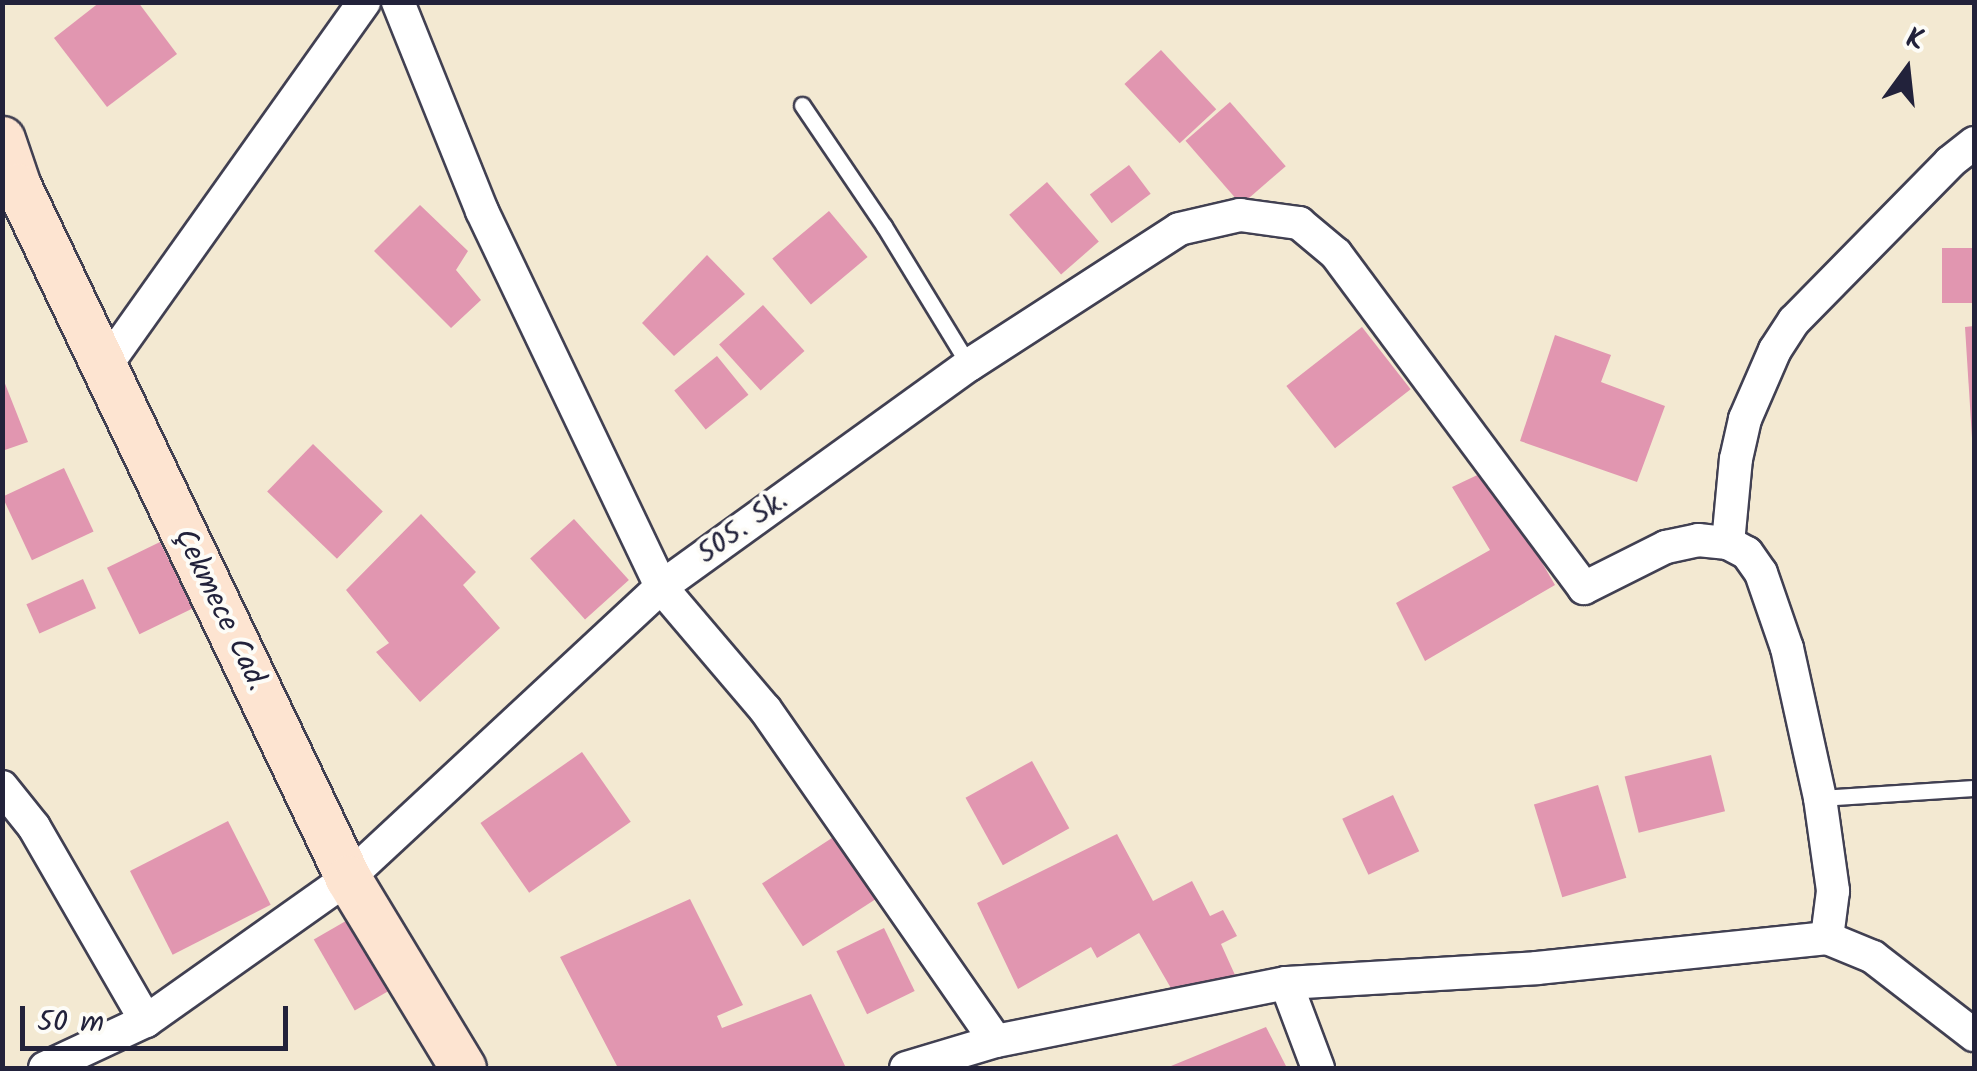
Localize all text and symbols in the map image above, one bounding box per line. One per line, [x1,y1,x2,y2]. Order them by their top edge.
text: K [1901,17,1929,64]
north arrow [1857,20,1957,120]
street label: 505. Sk. [691,483,795,573]
street label: Çekmece Cad. [165,523,275,697]
scale bar [25,986,292,1048]
text: 50 m [37,999,104,1047]

